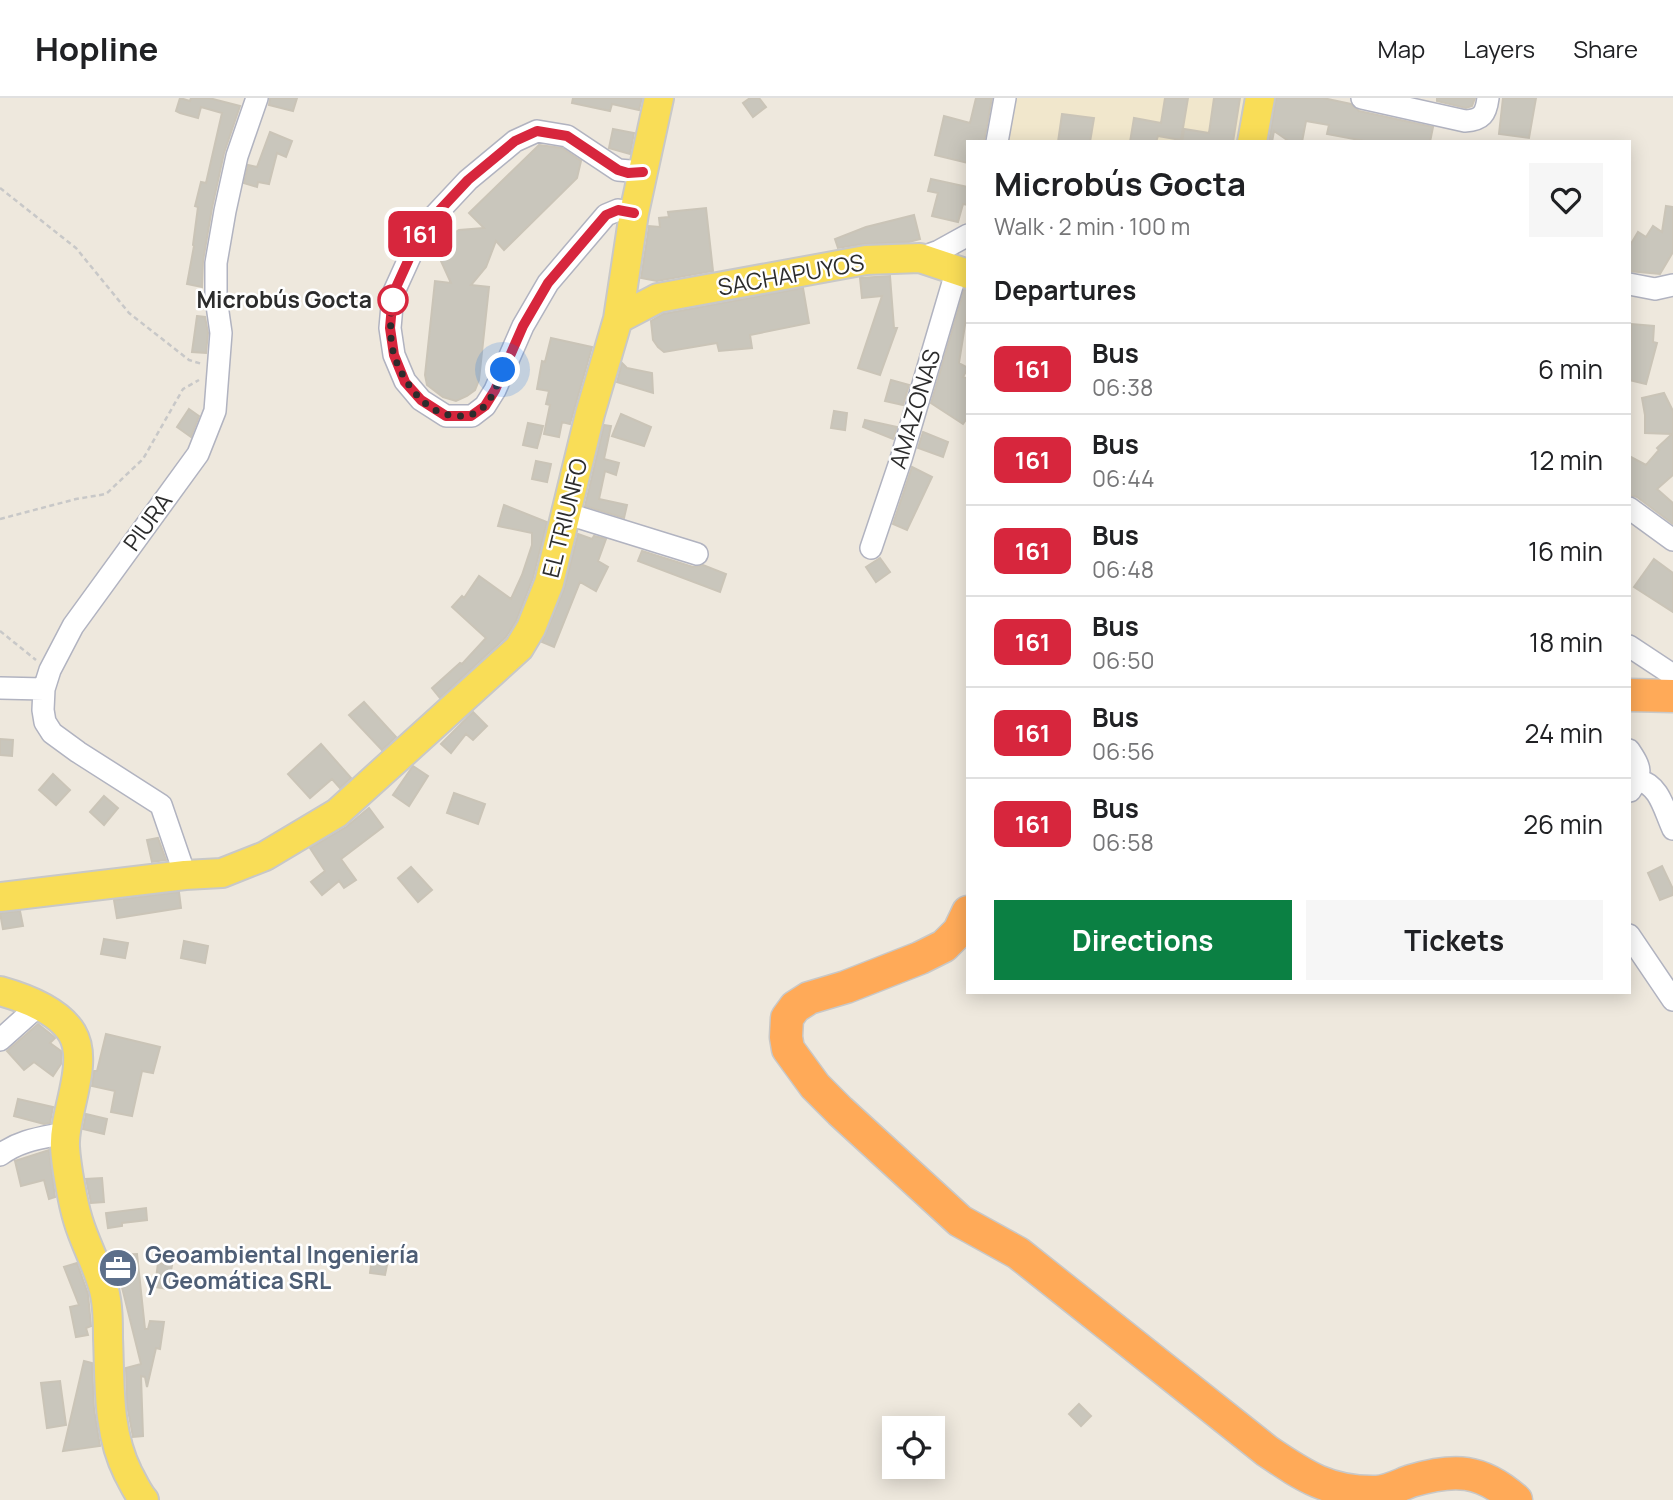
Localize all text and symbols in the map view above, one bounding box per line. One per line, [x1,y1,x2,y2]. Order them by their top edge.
text: Hopline [35,26,158,71]
text: Map [1378,32,1425,65]
text: Layers [1463,32,1535,65]
text: Share [1573,32,1638,65]
text: Microbús Gocta [994,161,1246,206]
button: heart [1529,163,1603,237]
text: Walk · 2 min · 100 m [994,210,1190,242]
line badge: 161 [380,211,460,257]
text: 161 [402,217,438,250]
street label: SACHAPUYOS [715,245,866,303]
text: Departures [994,272,1136,308]
place label: Microbús Gocta [196,283,372,315]
marker: Microbús Gocta [378,285,408,315]
text: Bus [1092,335,1139,371]
street label: AMAZONAS [881,345,947,472]
text: 6 min [1538,351,1603,387]
your location [485,352,520,387]
text: 161 [1015,352,1050,385]
text: 06:38 [1092,371,1153,403]
text: Bus [1092,426,1139,462]
text: 12 min [1529,442,1603,478]
text: 161 [1015,443,1050,476]
street label: EL TRIUNFO [534,455,594,581]
text: 06:44 [1092,462,1155,494]
street label: PIURA [115,486,179,557]
text: Bus [1092,517,1139,553]
text: 16 min [1528,533,1603,569]
text: 161 [1015,534,1050,567]
text: 06:48 [1092,553,1154,585]
text: Bus [1092,608,1139,644]
text: 18 min [1529,624,1603,660]
text: 161 [1015,625,1050,658]
text: 06:50 [1092,644,1155,676]
text: Bus [1092,699,1139,735]
text: 24 min [1525,715,1603,751]
text: 161 [1015,716,1050,749]
text: 06:56 [1092,735,1155,767]
text: Bus [1092,790,1139,826]
text: 26 min [1523,806,1603,842]
text: 161 [1015,807,1050,840]
text: 06:58 [1092,826,1154,858]
button: Directions [994,900,1292,980]
button: Tickets [1306,900,1603,980]
place label: Geoambiental Ingeniería y Geomática SRL [145,1238,419,1296]
office icon: Geoambiental Ingeniería y Geomática SRL [97,1247,139,1289]
map controls [882,1416,945,1479]
button: locate [882,1416,945,1479]

